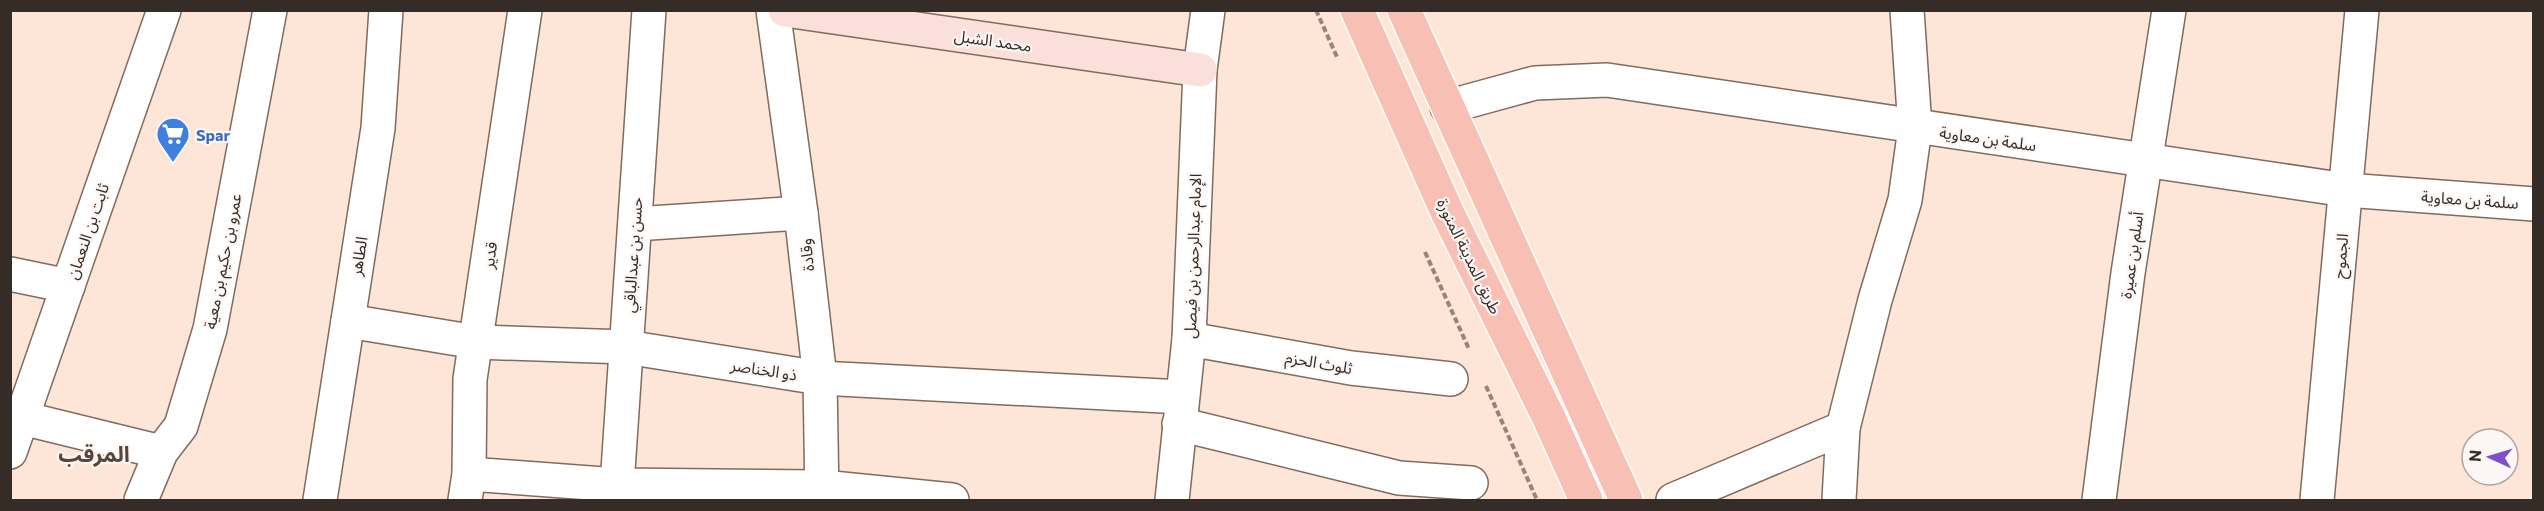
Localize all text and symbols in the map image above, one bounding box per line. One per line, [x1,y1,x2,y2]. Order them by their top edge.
street label: محمد الشبل [953,25,1033,56]
supermarket icon: Spar [155,116,191,163]
street label: سلمة بن معاوية [1938,122,2038,155]
place label: Spar [196,125,231,144]
street label: الإمام عبدالرحمن بن فيصل [1180,173,1208,339]
street label: ثابت بن النعمان [62,180,113,282]
street label: سلمة بن معاوية [2421,186,2519,213]
street label: عمرو بن حكيم بن معية [200,191,248,331]
street label: طريق المدينة المنورة [1432,195,1506,318]
street label: حسن بن عبدالباقي [618,197,649,314]
street label: أسلم بن عميرة [2115,210,2150,300]
street label: الجموح [2329,233,2355,280]
street label: الطاهر [345,235,371,278]
street label: وقادة [795,237,818,272]
street label: قدير [478,240,501,271]
street label: ثلوث الحزم [1283,347,1354,381]
street label: ذو الخناصر [728,354,799,385]
north arrow [2460,427,2520,487]
district label: المرقب [58,440,130,467]
text: N [2465,449,2484,463]

